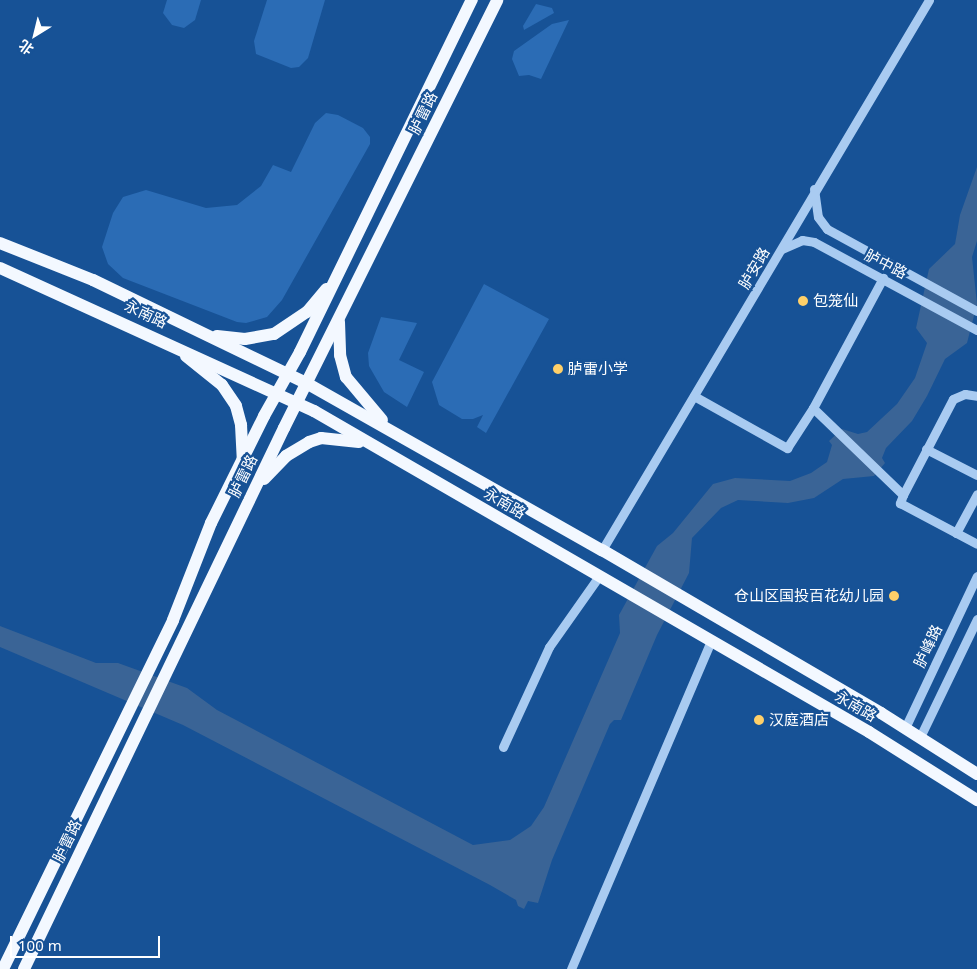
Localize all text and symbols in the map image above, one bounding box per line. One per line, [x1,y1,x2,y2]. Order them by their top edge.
north arrow [10,10,60,60]
text: 北 [15,36,37,59]
street label: 胪雷路 [405,89,441,137]
street label: 胪安路 [735,244,773,292]
street label: 胪中路 [862,246,910,282]
place label: 包笼仙 [813,292,858,310]
marker: 包笼仙 [797,295,809,307]
street label: 永南路 [122,296,170,332]
place label: 胪雷小学 [568,360,628,378]
marker: 胪雷小学 [552,363,564,375]
street label: 胪雷路 [225,452,261,500]
street label: 永南路 [481,484,529,522]
place label: 仓山区国投百花幼儿园 [734,587,884,605]
marker: 仓山区国投百花幼儿园 [888,590,900,602]
street label: 胪峰路 [910,622,946,670]
street label: 永南路 [832,687,880,725]
place label: 汉庭酒店 [769,711,829,729]
marker: 汉庭酒店 [753,714,765,726]
street label: 胪雷路 [49,817,85,865]
scale bar [12,926,162,958]
text: 100 m [18,935,62,955]

